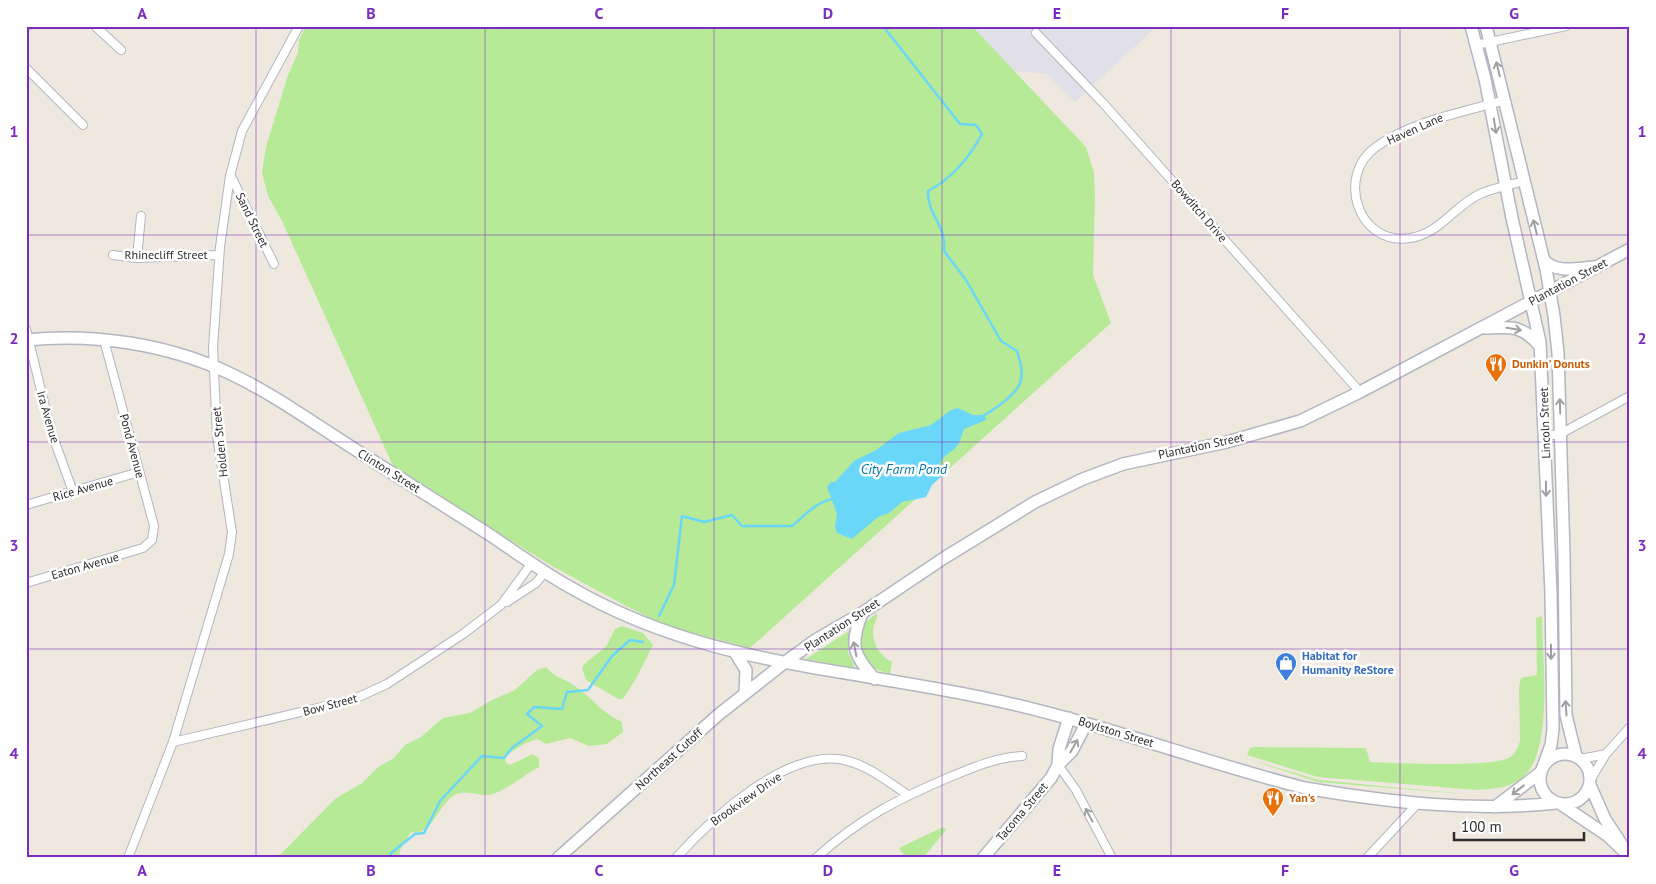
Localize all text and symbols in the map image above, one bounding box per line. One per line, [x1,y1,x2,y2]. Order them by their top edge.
text: A [137,3,147,23]
text: B [366,3,376,23]
text: C [595,3,604,23]
text: D [823,3,833,23]
text: E [1053,3,1061,23]
text: F [1281,3,1289,23]
text: G [1509,3,1519,23]
one-way arrow [1493,61,1502,77]
street label: Haven Lane [1384,109,1445,148]
one-way arrow [1490,118,1500,134]
text: 1 [9,121,19,141]
text: 1 [1637,121,1647,141]
street label: Bowditch Drive [1168,176,1231,245]
street label: Sand Street [233,190,272,250]
one-way arrow [1530,220,1539,236]
street label: Rhinecliff Street [124,247,208,262]
street label: Plantation Street [1526,255,1610,309]
one-way arrow [1506,324,1522,334]
text: 2 [9,328,19,348]
text: 2 [1637,328,1647,348]
restaurant icon: Dunkin' Donuts [1484,352,1508,383]
place label: Dunkin' Donuts [1512,356,1590,371]
street label: Lincoln Street [1536,387,1553,459]
street label: Ira Avenue [34,389,63,445]
one-way arrow [1555,398,1564,414]
street label: Holden Street [208,406,231,478]
street label: Pond Avenue [117,412,148,480]
street label: Plantation Street [1157,429,1245,462]
street label: Clinton Street [355,445,423,496]
water label: City Farm Pond [861,460,948,478]
street label: Rice Avenue [51,473,115,504]
one-way arrow [1542,481,1551,497]
text: 3 [9,535,19,555]
text: 3 [1637,535,1647,555]
street label: Eaton Avenue [49,549,120,582]
street label: Plantation Street [801,595,882,655]
one-way arrow [850,641,860,657]
one-way arrow [1546,644,1556,660]
place label: Habitat for Humanity ReStore [1302,648,1394,677]
shop icon: Habitat for Humanity ReStore [1274,651,1298,682]
street label: Bow Street [301,690,359,719]
one-way arrow [1561,701,1570,717]
street label: Boylston Street [1077,713,1156,750]
street label: Northeast Cutoff [632,724,706,793]
one-way arrow [1070,739,1080,753]
text: 4 [9,743,19,763]
text: 4 [1637,743,1647,763]
street label: Brookview Drive [707,769,784,829]
street label: Tacoma Street [993,779,1051,844]
one-way arrow [1512,784,1525,795]
restaurant icon: Yan's [1261,786,1285,817]
place label: Yan's [1288,790,1315,805]
one-way arrow [1084,808,1093,823]
scale bar [1454,809,1584,841]
text: 100 m [1461,817,1502,836]
text: A [137,860,147,880]
text: B [366,860,376,880]
text: C [595,860,604,880]
text: D [823,860,833,880]
text: E [1053,860,1061,880]
text: F [1281,860,1289,880]
text: G [1509,860,1519,880]

